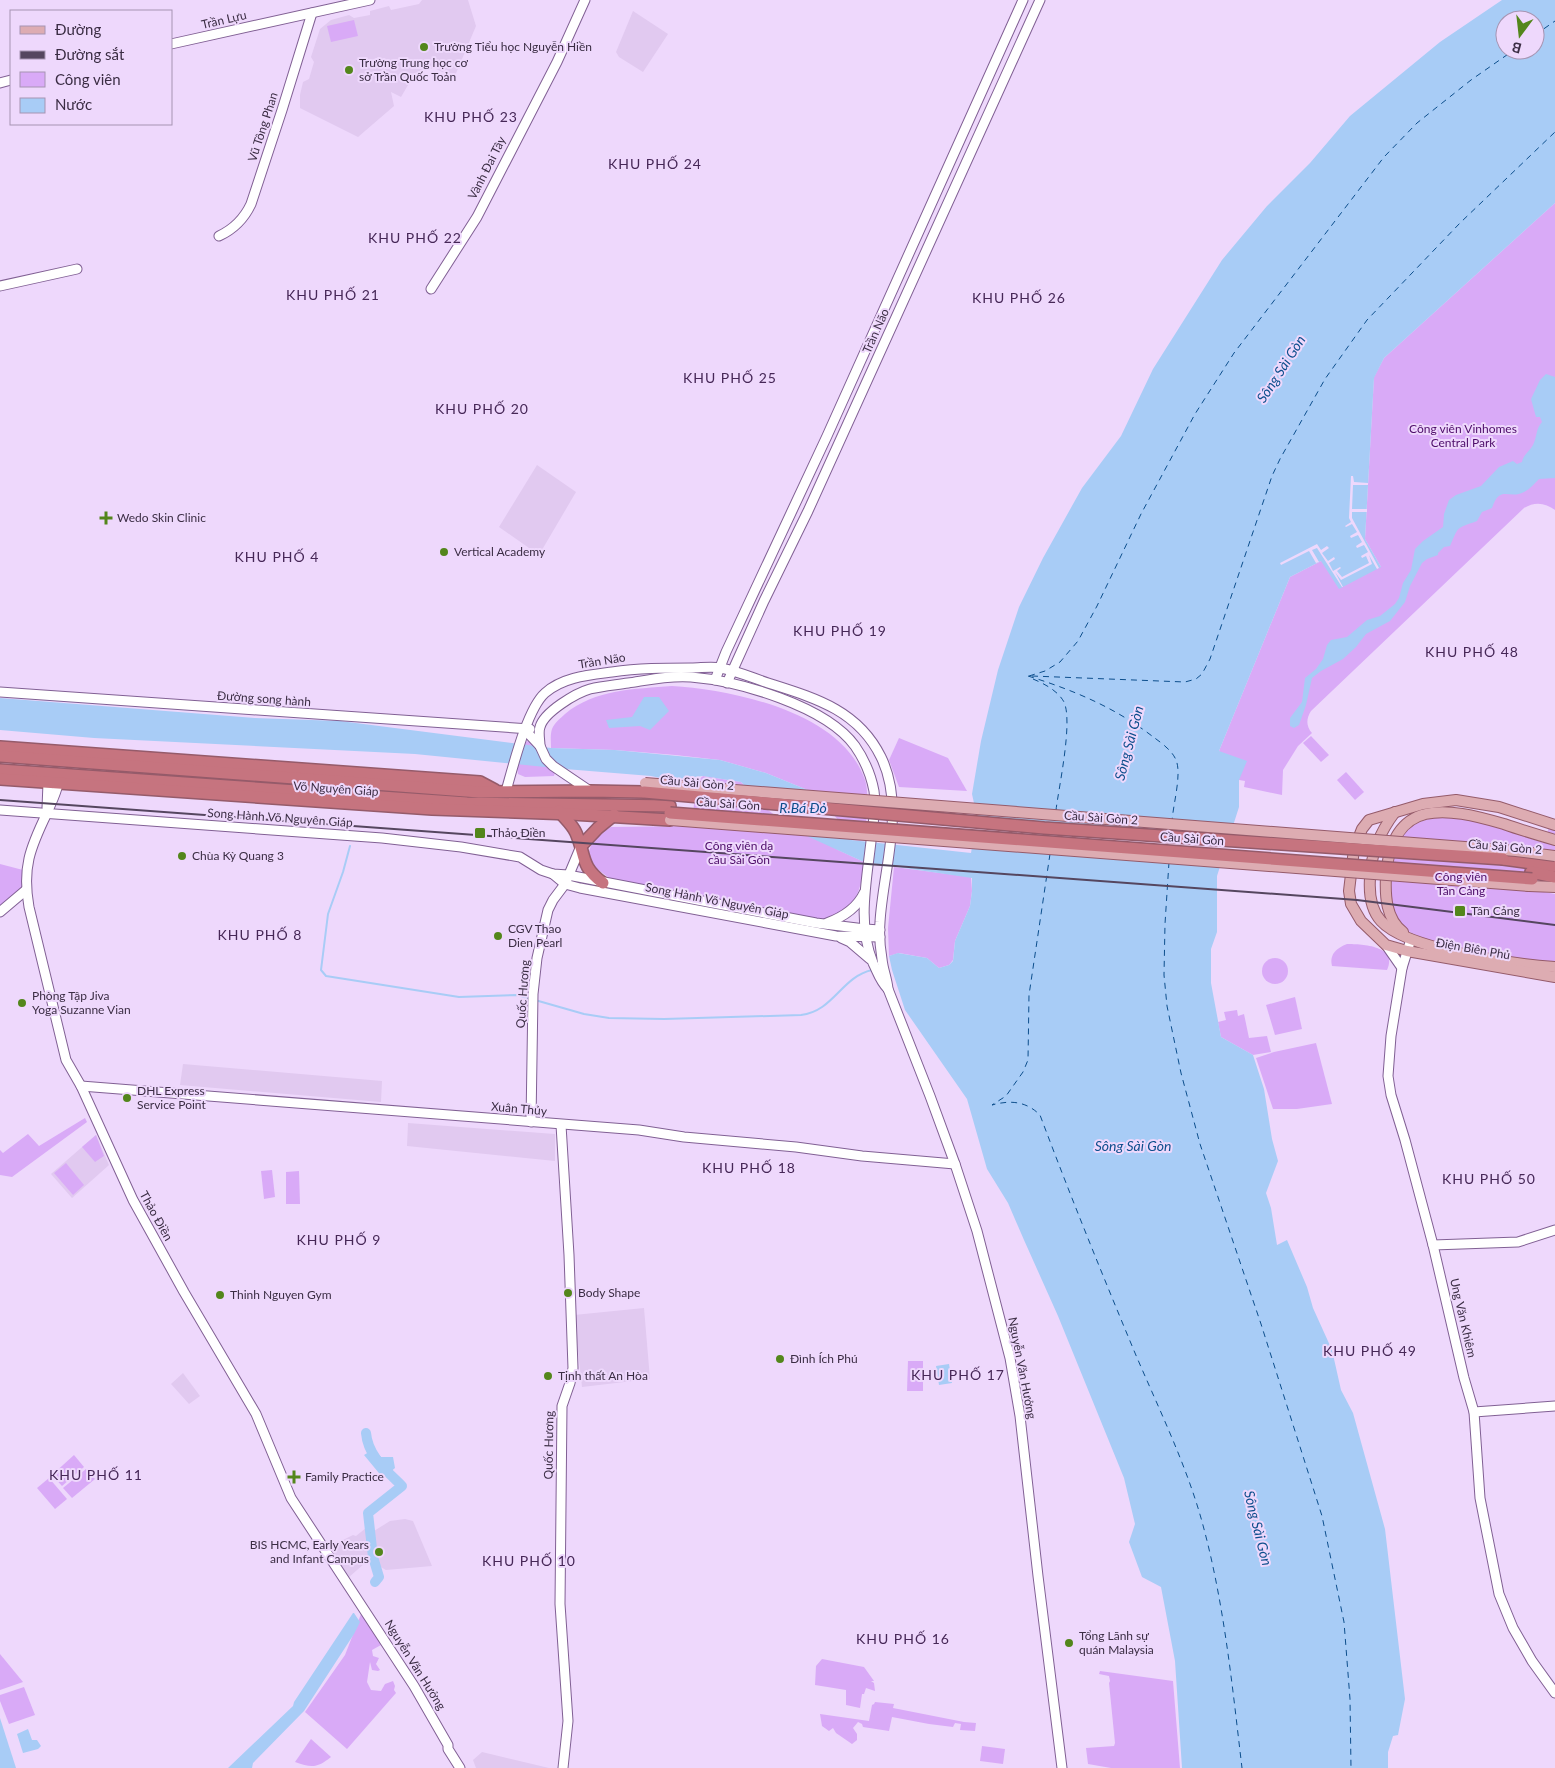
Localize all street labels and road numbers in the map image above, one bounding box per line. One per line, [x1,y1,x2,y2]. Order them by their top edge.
street label: Trần Lựu [200,7,248,32]
street label: Vũ Tông Phan [244,90,281,163]
street label: Vành Đai Tây [464,133,509,202]
street label: Trần Não [859,306,892,356]
street label: Trần Não [577,649,627,672]
street label: Đường song hành [217,688,311,709]
street label: Cầu Sài Gòn 2 [659,772,735,793]
street label: Võ Nguyên Giáp [293,778,379,799]
street label: Cầu Sài Gòn [695,794,761,813]
street label: Song Hành Võ Nguyên Giáp [207,805,353,830]
street label: Cầu Sài Gòn 2 [1063,807,1139,828]
street label: Cầu Sài Gòn [1159,829,1225,848]
street label: Cầu Sài Gòn 2 [1467,836,1543,857]
street label: Song Hành Võ Nguyên Giáp [644,879,790,922]
street label: Điện Biên Phủ [1435,935,1511,962]
street label: Quốc Hương [513,959,532,1029]
street label: Xuân Thủy [490,1099,548,1118]
street label: Thảo Điền [137,1188,176,1243]
street label: Ung Văn Khiêm [1447,1277,1480,1359]
street label: Nguyễn Văn Hưởng [1005,1316,1040,1420]
street label: Quốc Hương [540,1411,557,1479]
street label: Nguyễn Văn Hưởng [382,1617,449,1713]

